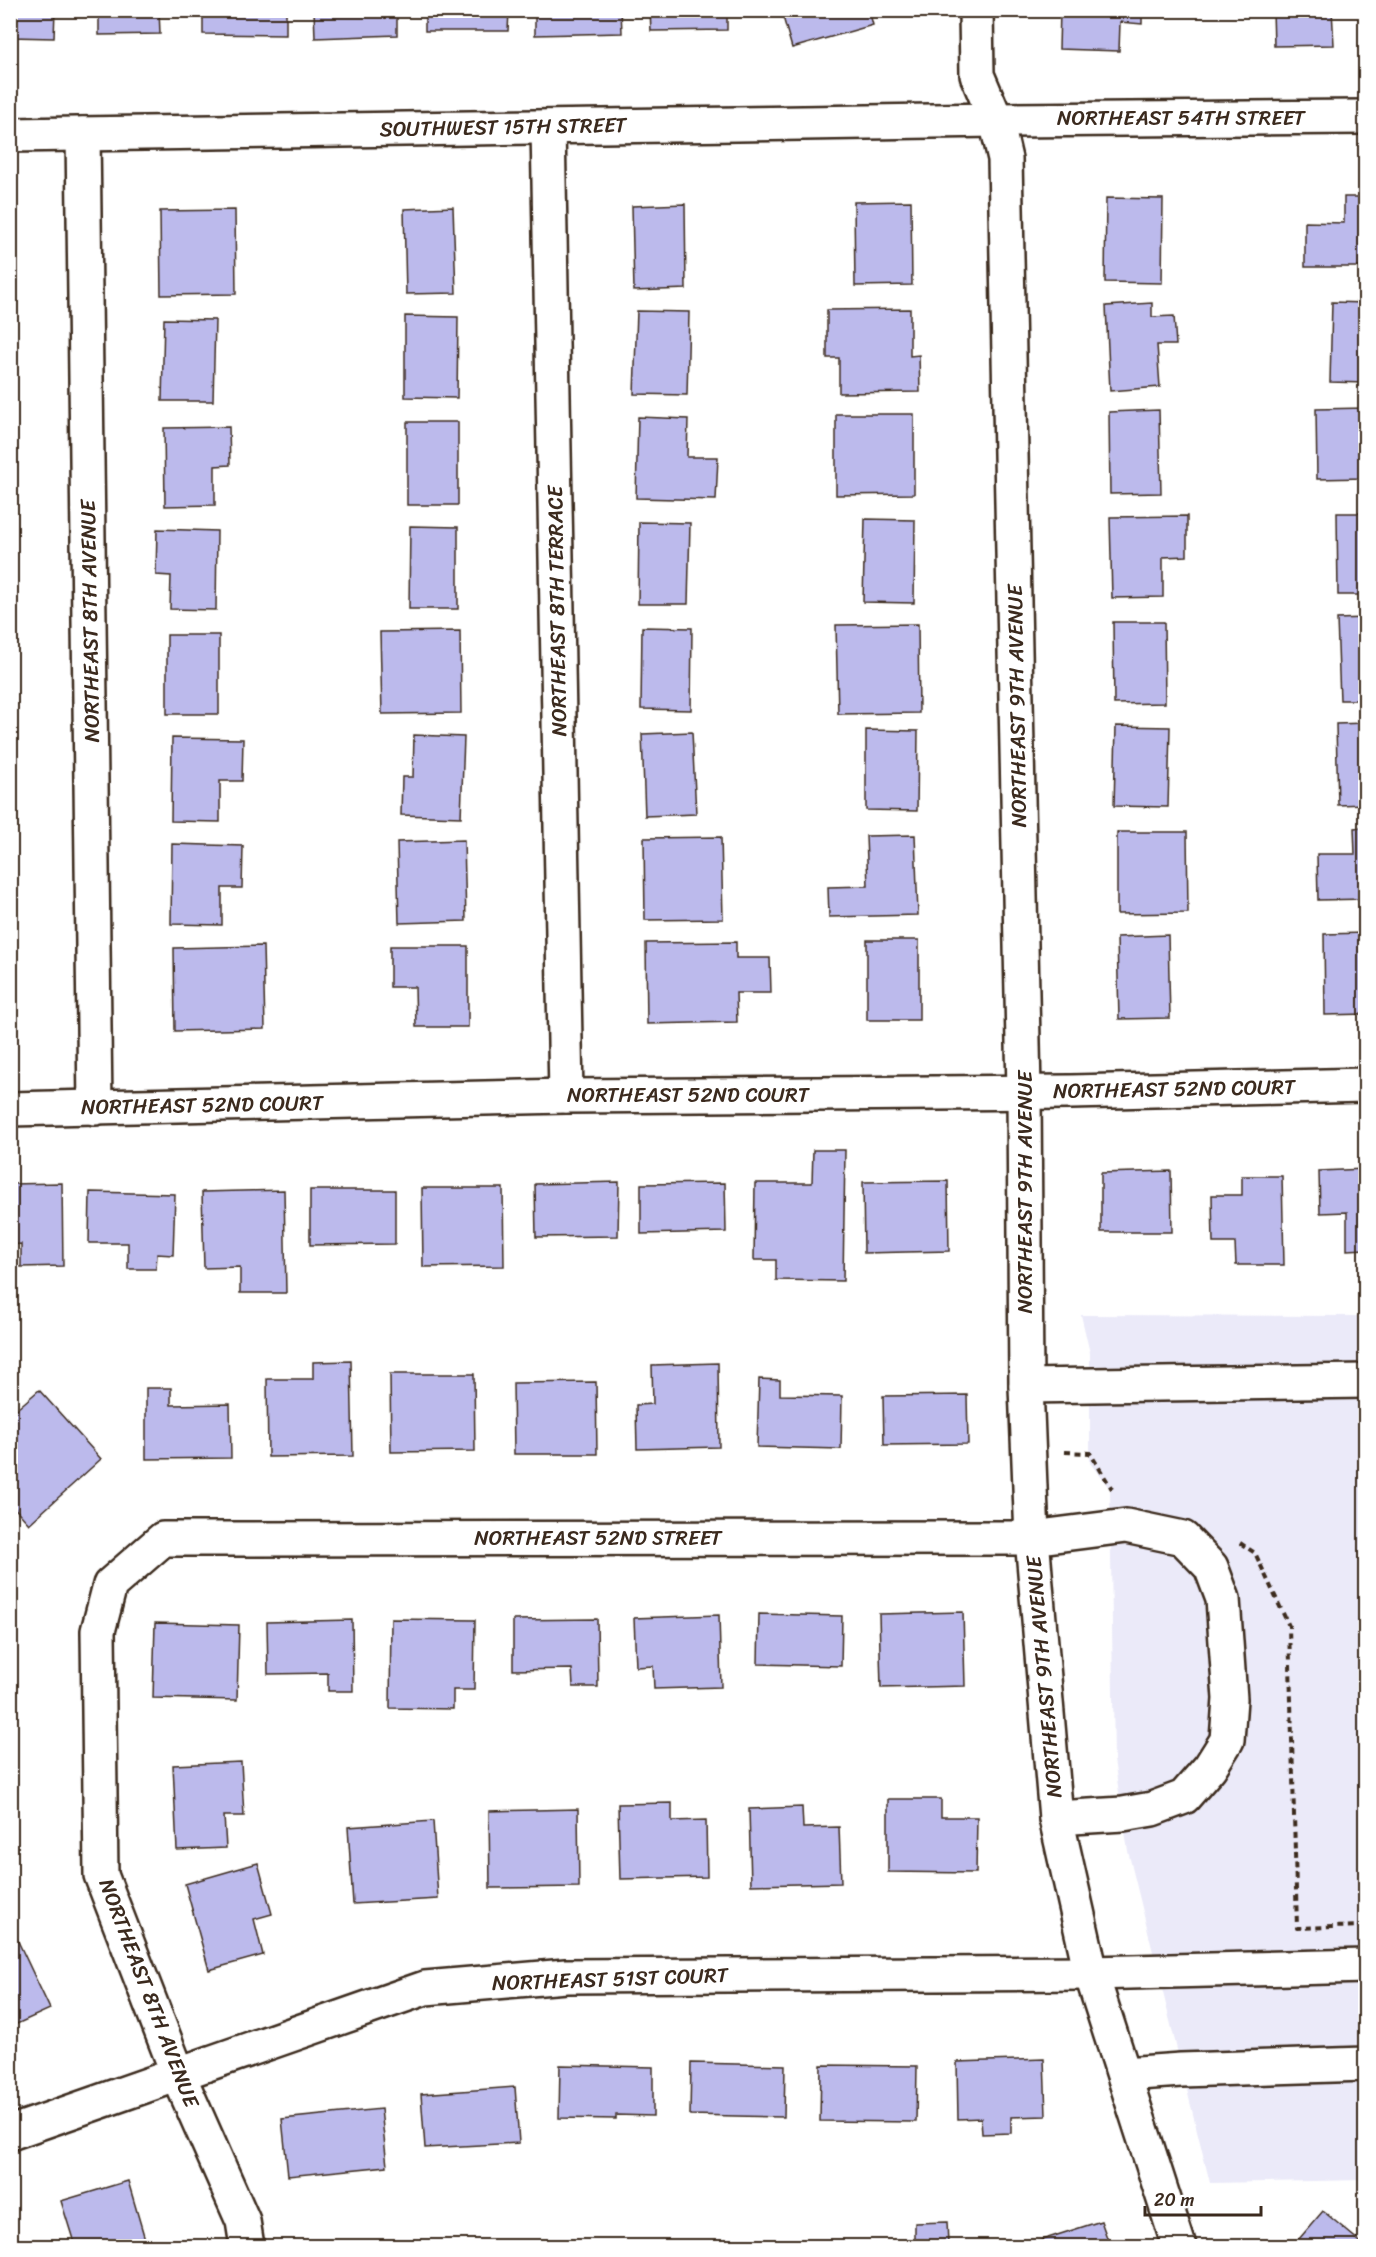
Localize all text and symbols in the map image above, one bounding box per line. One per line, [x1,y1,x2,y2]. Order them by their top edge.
street label: NORTHEAST 54TH STREET [1057,99,1307,137]
street label: SOUTHWEST 15TH STREET [379,106,628,148]
street label: NORTHEAST 8TH TERRACE [536,484,578,737]
street label: NORTHEAST 8TH AVENUE [69,498,111,743]
street label: NORTHEAST 9TH AVENUE [996,583,1038,828]
street label: NORTHEAST 52ND COURT [1053,1068,1297,1110]
street label: NORTHEAST 9TH AVENUE [1006,1069,1044,1313]
street label: NORTHEAST 52ND COURT [567,1076,811,1114]
street label: NORTHEAST 52ND COURT [81,1084,325,1126]
street label: NORTHEAST 52ND STREET [474,1519,723,1557]
street label: NORTHEAST 9TH AVENUE [1014,1553,1074,1800]
street label: NORTHEAST 8TH AVENUE [88,1873,211,2114]
street label: NORTHEAST 51ST COURT [491,1956,730,2002]
scale bar [1145,2179,1260,2217]
text: 20 m [1154,2184,1194,2216]

